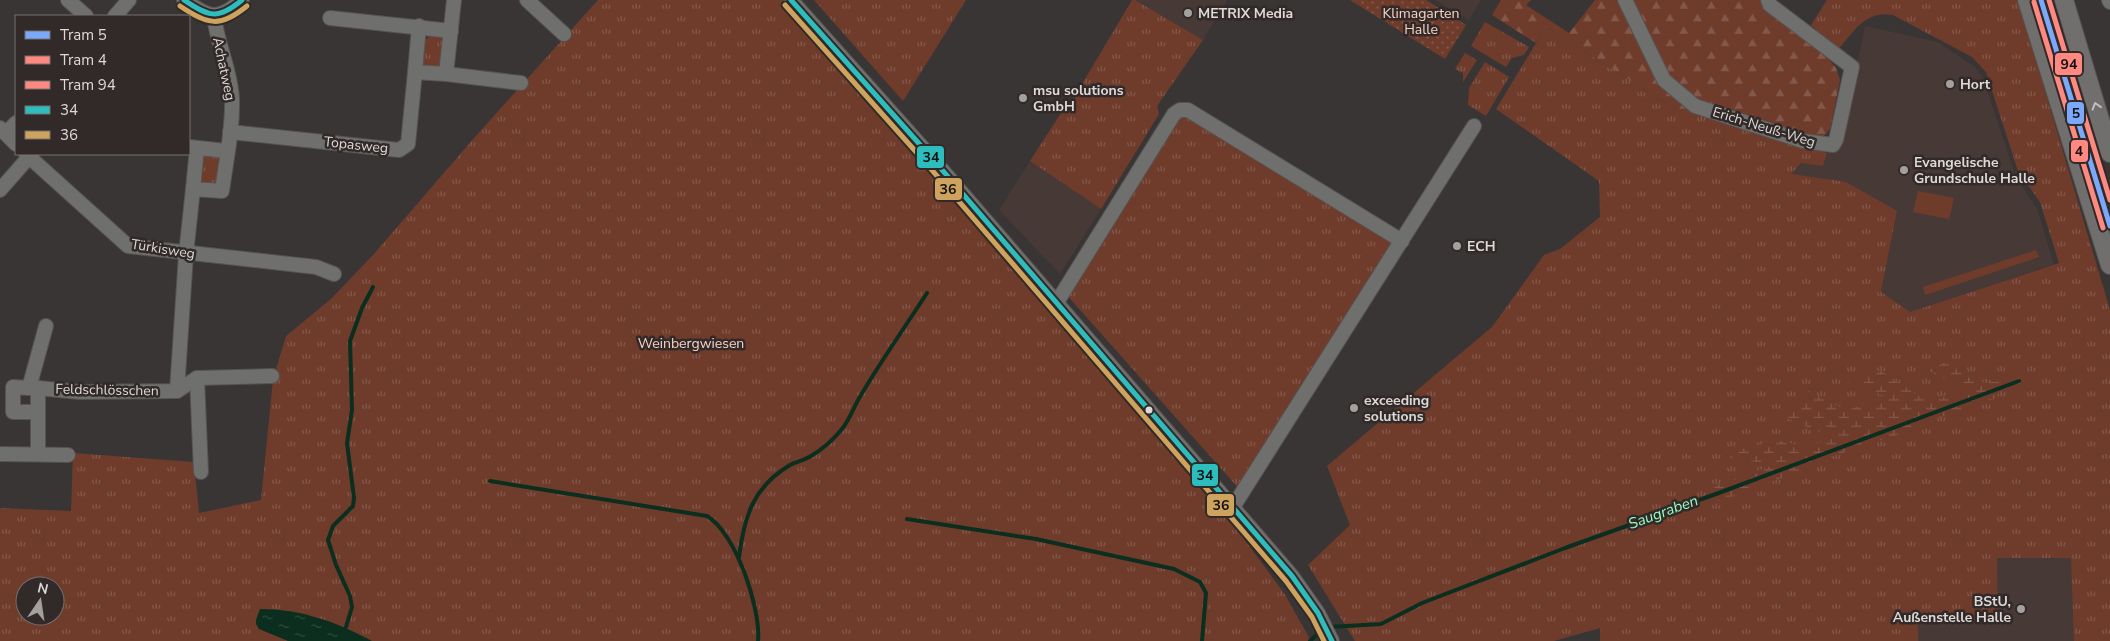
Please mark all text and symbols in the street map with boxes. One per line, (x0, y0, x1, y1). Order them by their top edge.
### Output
place label: METRIX Media (1198, 4, 1293, 23)
park label: Klimagarten Halle (1383, 4, 1459, 39)
marker: METRIX Media (1182, 7, 1194, 19)
legend (15, 15, 190, 155)
text: Tram 5 (60, 25, 107, 45)
street label: Achatweg (208, 36, 240, 102)
text: Tram 4 (60, 50, 107, 70)
line badge: 94 (2054, 52, 2083, 76)
text: 94 (2061, 55, 2078, 74)
text: Tram 94 (60, 75, 116, 95)
place label: Hort (1960, 75, 1991, 94)
marker: Hort (1944, 78, 1956, 90)
place label: msu solutions GmbH (1033, 81, 1124, 116)
marker: msu solutions GmbH (1017, 92, 1029, 104)
text: 34 (60, 100, 78, 120)
line badge: 5 (2066, 101, 2085, 125)
street label: Erich-Neuß-Weg (1710, 102, 1818, 152)
one-way arrow (2091, 102, 2101, 111)
text: 5 (2072, 104, 2080, 123)
text: 36 (60, 125, 78, 145)
street label: Topasweg (323, 132, 389, 158)
line badge: 4 (2070, 139, 2089, 163)
text: 4 (2075, 142, 2084, 161)
line badge: 34 (916, 145, 945, 169)
text: 34 (923, 148, 940, 167)
place label: Evangelische Grundschule Halle (1914, 153, 2035, 188)
marker: Evangelische Grundschule Halle (1898, 164, 1910, 176)
line badge: 36 (934, 177, 963, 201)
text: 36 (940, 180, 956, 199)
street label: Türkisweg (130, 235, 196, 263)
place label: ECH (1467, 237, 1496, 256)
marker: ECH (1451, 240, 1463, 252)
park label: Weinbergwiesen (638, 334, 744, 353)
street label: Feldschlösschen (55, 380, 159, 400)
place label: exceeding solutions (1364, 391, 1429, 426)
marker: exceeding solutions (1348, 402, 1360, 414)
unlabelled marker (1144, 405, 1154, 415)
line badge: 34 (1191, 463, 1219, 487)
text: 34 (1197, 466, 1214, 485)
water label: Saugraben (1625, 490, 1701, 534)
line badge: 36 (1206, 493, 1235, 517)
text: 36 (1213, 496, 1229, 515)
north arrow (15, 576, 65, 626)
text: N (36, 578, 50, 599)
place label: BStU, Außenstelle Halle (1893, 592, 2011, 627)
marker: BStU, Außenstelle Halle (2015, 603, 2027, 615)

